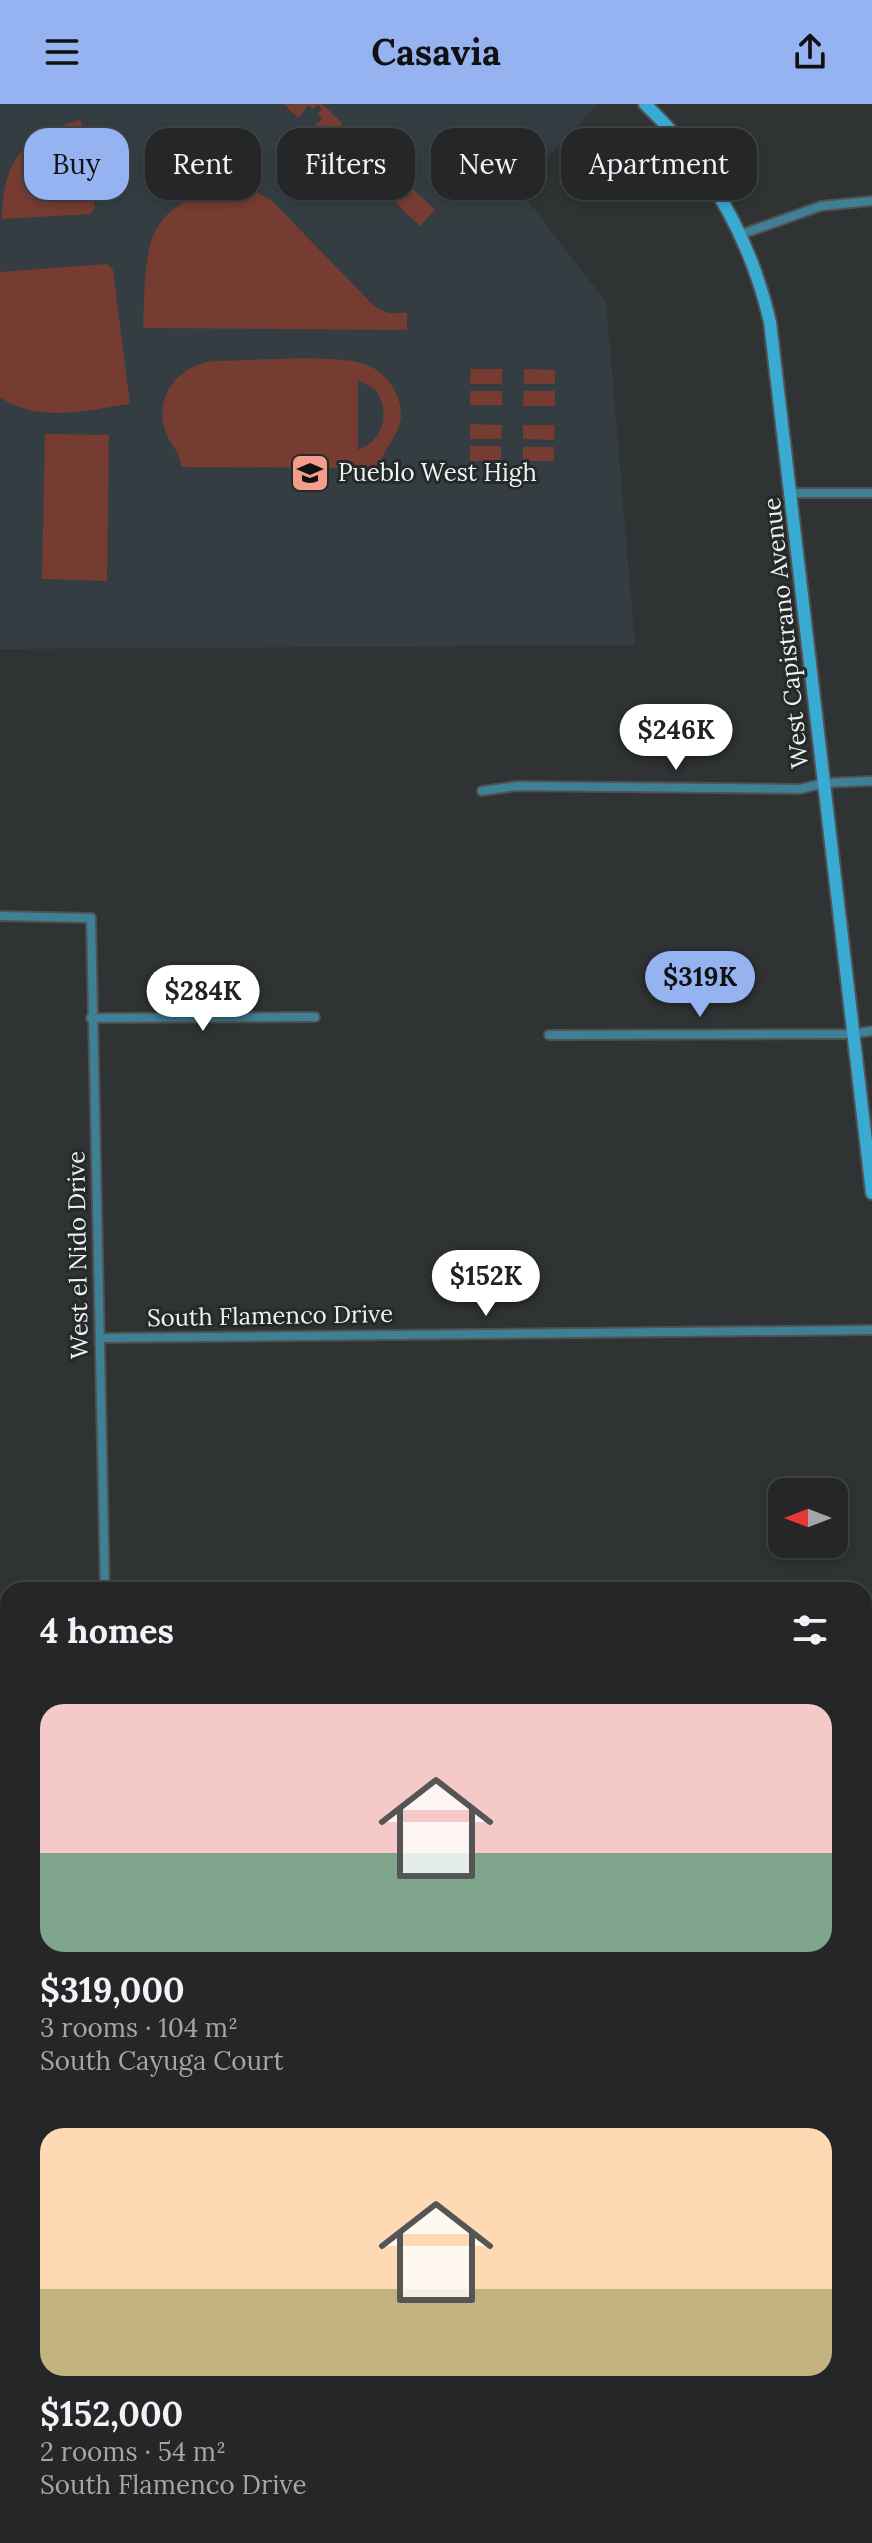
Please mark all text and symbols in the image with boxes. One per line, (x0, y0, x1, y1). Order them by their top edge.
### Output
text: Casavia (371, 29, 501, 75)
icon: menu (40, 30, 84, 74)
icon: share (788, 30, 832, 74)
chip: Buy (24, 128, 129, 200)
chip: Rent (145, 128, 261, 200)
chip: Filters (277, 128, 415, 200)
chip: New (431, 128, 545, 200)
chip: Apartment (561, 128, 757, 200)
school or university icon: Pueblo West High (289, 452, 331, 494)
place label: Pueblo West High (338, 457, 537, 488)
street label: West Capistrano Avenue (756, 496, 815, 770)
pin: $246K (620, 704, 732, 772)
text: $246K (638, 713, 714, 746)
pin: $319K (644, 951, 756, 1019)
text: $319K (663, 960, 737, 993)
pin: $284K (147, 965, 259, 1033)
text: $284K (165, 974, 241, 1007)
street label: West el Nido Drive (60, 1151, 95, 1359)
pin: $152K (430, 1250, 542, 1318)
text: $152K (450, 1259, 522, 1292)
street label: South Flamenco Drive (147, 1298, 393, 1333)
north arrow (768, 1478, 848, 1558)
map controls (768, 1478, 848, 1558)
icon: filters (788, 1608, 832, 1652)
text: 4 homes (40, 1609, 174, 1652)
icon: home (364, 1756, 508, 1900)
text: $319,000 (40, 1968, 185, 2011)
text: 3 rooms · 104 m² (40, 2011, 238, 2044)
text: South Cayuga Court (40, 2044, 284, 2077)
icon: home (364, 2180, 508, 2324)
text: $152,000 (40, 2392, 183, 2435)
text: 2 rooms · 54 m² (40, 2435, 226, 2468)
text: South Flamenco Drive (40, 2468, 307, 2501)

